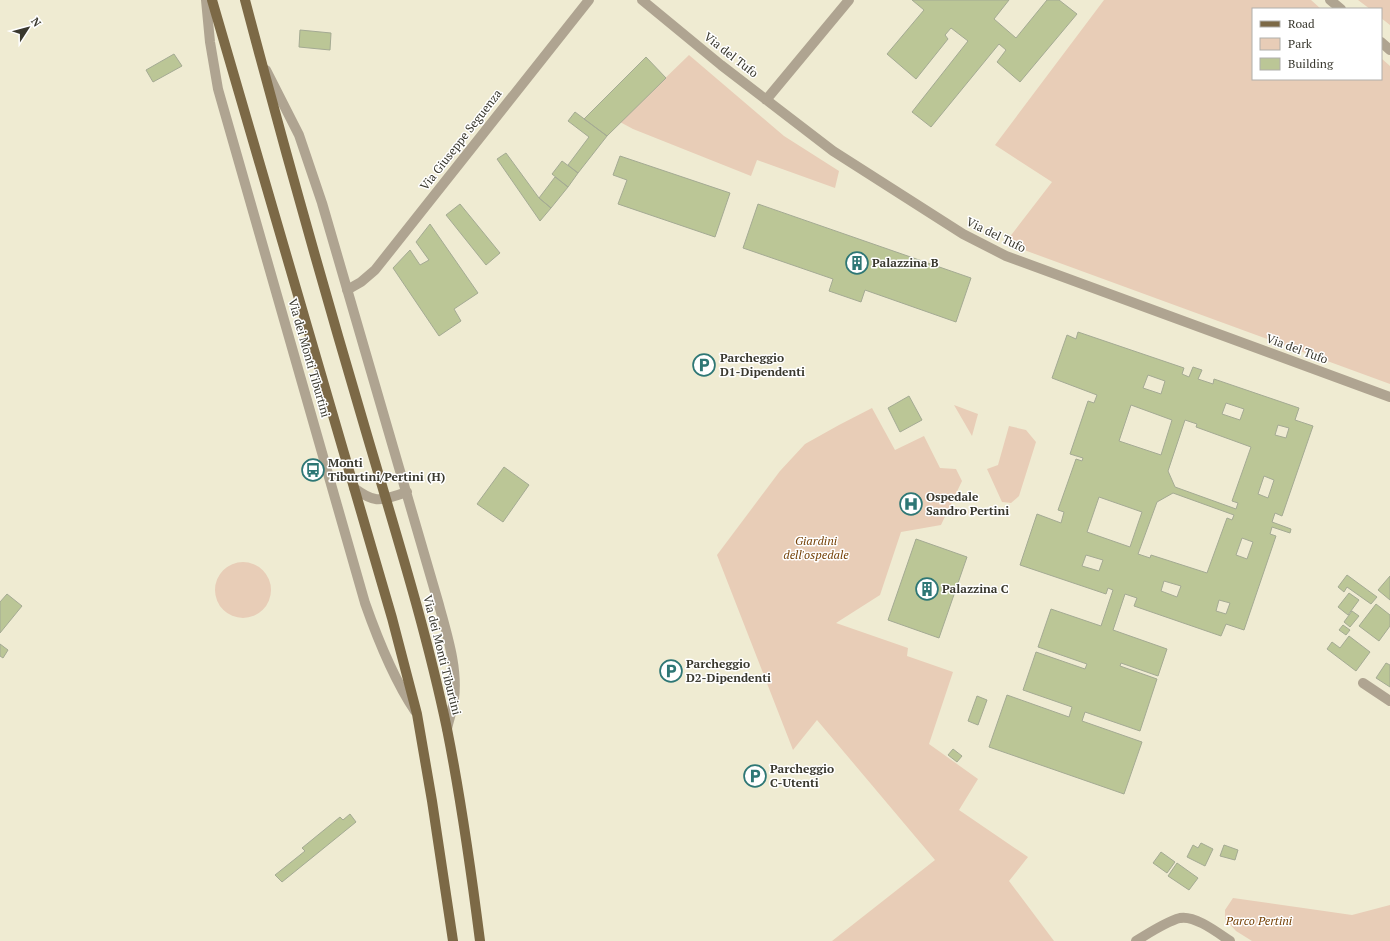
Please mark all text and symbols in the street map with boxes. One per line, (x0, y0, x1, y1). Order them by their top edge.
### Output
north arrow (8, 8, 48, 48)
legend (1252, 8, 1382, 80)
text: N (28, 15, 45, 30)
text: Road (1288, 16, 1315, 31)
street label: Via del Tufo (701, 29, 762, 81)
text: Park (1288, 36, 1313, 51)
text: Building (1288, 56, 1334, 71)
street label: Via Giuseppe Seguenza (417, 86, 505, 193)
street label: Via del Tufo (964, 214, 1029, 256)
building icon: Palazzina B (844, 250, 870, 276)
place label: Palazzina B (872, 255, 939, 270)
street label: Via dei Monti Tiburtini (285, 297, 334, 419)
street label: Via del Tufo (1264, 330, 1330, 367)
place label: Parcheggio D1-Dipendenti (720, 350, 805, 379)
parking icon: Parcheggio D1-Dipendenti (691, 352, 717, 378)
place label: Monti Tiburtini/Pertini (H) (328, 455, 445, 484)
bus stop icon: Monti Tiburtini/Pertini (H) (300, 457, 326, 483)
place label: Ospedale Sandro Pertini (926, 489, 1009, 518)
hospital icon: Ospedale Sandro Pertini (898, 491, 924, 517)
park label: Giardini dell'ospedale (783, 533, 849, 562)
building icon: Palazzina C (914, 576, 940, 602)
place label: Palazzina C (942, 581, 1009, 596)
street label: Via dei Monti Tiburtini (420, 593, 465, 717)
place label: Parcheggio D2-Dipendenti (686, 656, 771, 685)
parking icon: Parcheggio D2-Dipendenti (658, 658, 684, 684)
place label: Parcheggio C-Utenti (770, 761, 834, 790)
parking icon: Parcheggio C-Utenti (742, 763, 768, 789)
park label: Parco Pertini (1225, 913, 1293, 928)

